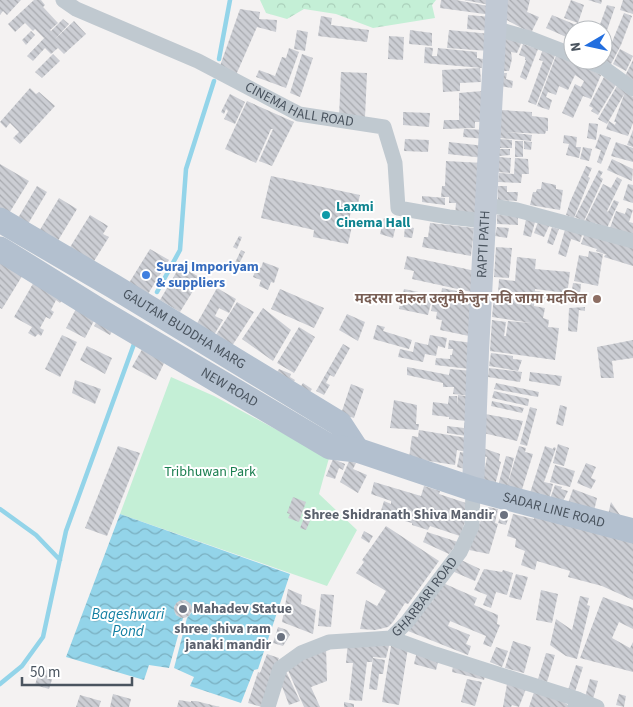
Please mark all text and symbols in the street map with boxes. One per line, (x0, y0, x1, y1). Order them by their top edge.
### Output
north arrow (563, 20, 613, 70)
text: N (566, 41, 587, 53)
street label: CINEMA HALL ROAD (241, 77, 355, 132)
place label: Laxmi Cinema Hall (336, 197, 410, 233)
marker: Laxmi Cinema Hall (320, 209, 332, 221)
street label: RAPTI PATH (472, 210, 496, 279)
place label: Suraj Imporiyam & suppliers (156, 257, 259, 293)
marker: Suraj Imporiyam & suppliers (140, 269, 152, 281)
street label: GAUTAM BUDDHA MARG (119, 284, 250, 374)
place label: मदरसा दारुल उलुमफैजुन नवि जामा मदजित (355, 289, 587, 309)
marker: मदरसा दारुल उलुमफैजुन नवि जामा मदजित (591, 293, 603, 305)
street label: NEW ROAD (197, 363, 262, 412)
park label: Tribhuwan Park (164, 462, 256, 482)
street label: SADAR LINE ROAD (500, 487, 607, 533)
place label: Shree Shidranath Shiva Mandir (304, 505, 494, 525)
marker: Shree Shidranath Shiva Mandir (498, 509, 510, 521)
street label: GHARBARI ROAD (387, 553, 463, 642)
place label: Mahadev Statue (193, 599, 292, 619)
marker: Mahadev Statue (177, 603, 189, 615)
water label: Bageshwari Pond (92, 604, 165, 642)
place label: shree shiva ram janaki mandir (174, 619, 271, 655)
marker: shree shiva ram janaki mandir (275, 631, 287, 643)
scale bar (22, 654, 132, 686)
text: 50 m (30, 662, 60, 683)

